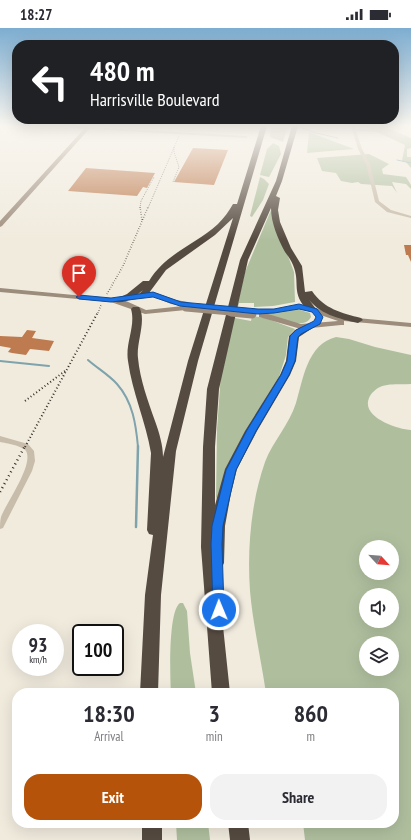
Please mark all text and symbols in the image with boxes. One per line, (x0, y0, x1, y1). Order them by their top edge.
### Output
text: 18:27 (20, 5, 52, 24)
text: 480 m (90, 52, 154, 89)
icon: left (24, 56, 76, 108)
text: Harrisville Boulevard (90, 88, 220, 111)
pin (62, 256, 96, 297)
icon: arrive (68, 262, 90, 284)
north arrow (359, 540, 399, 580)
map controls (359, 540, 399, 676)
button: sound (359, 588, 399, 628)
position arrow (198, 589, 240, 631)
speed limit sign: 100 (72, 624, 124, 676)
text: 93 (28, 632, 48, 658)
button: layers (359, 636, 399, 676)
text: km/h (29, 653, 47, 666)
text: 18:30 (83, 698, 135, 729)
text: 3 (208, 698, 220, 729)
text: 860 (294, 698, 328, 729)
text: Arrival (94, 728, 124, 745)
text: min (206, 728, 223, 745)
text: m (307, 728, 315, 745)
button: Exit (24, 774, 202, 820)
button: Share (210, 774, 387, 820)

